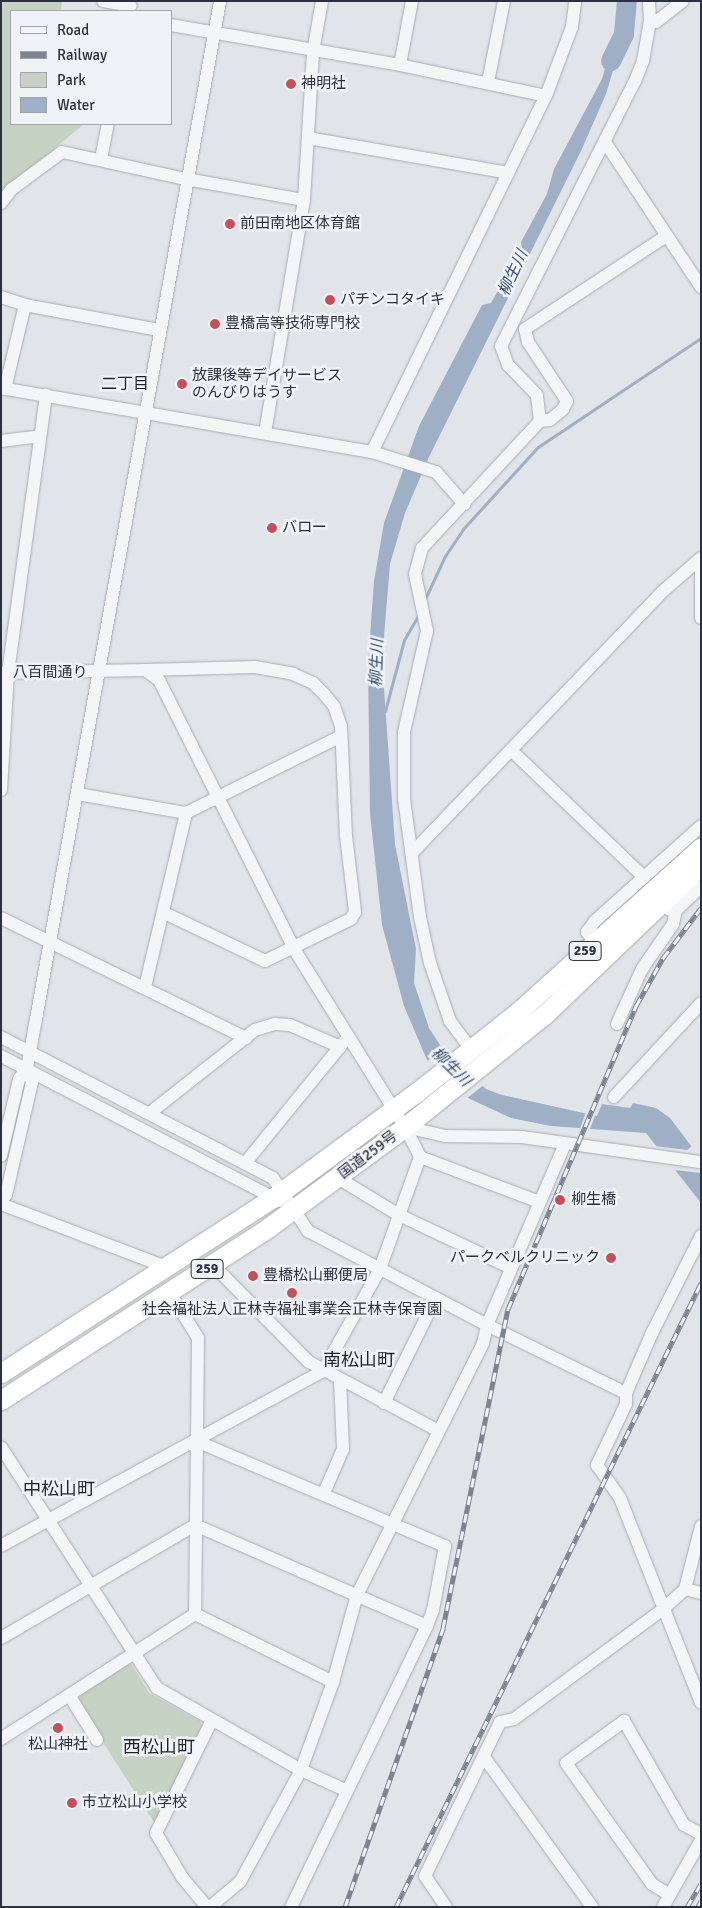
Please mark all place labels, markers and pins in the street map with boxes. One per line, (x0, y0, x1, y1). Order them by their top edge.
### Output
place label: 神明社 (301, 75, 346, 93)
marker: 神明社 (285, 78, 297, 90)
place label: 前田南地区体育館 (240, 215, 360, 233)
marker: 前田南地区体育館 (224, 218, 236, 230)
place label: パチンコタイキ (340, 291, 445, 309)
marker: パチンコタイキ (324, 294, 336, 306)
place label: 豊橋高等技術専門校 (225, 315, 360, 333)
marker: 豊橋高等技術専門校 (209, 318, 221, 330)
place label: 放課後等デイサービス のんびりはうす (192, 366, 342, 401)
marker: 放課後等デイサービス のんびりはうす (176, 378, 188, 390)
place label: バロー (282, 519, 327, 537)
marker: バロー (266, 522, 278, 534)
place label: 柳生橋 (571, 1191, 616, 1209)
marker: 柳生橋 (553, 1193, 567, 1207)
place label: パークベルクリニック (450, 1249, 600, 1267)
marker: パークベルクリニック (604, 1251, 618, 1265)
place label: 豊橋松山郵便局 (263, 1267, 368, 1285)
marker: 豊橋松山郵便局 (247, 1270, 259, 1282)
marker: 社会福祉法人正林寺福祉事業会正林寺保育園 (286, 1287, 298, 1299)
place label: 社会福祉法人正林寺福祉事業会正林寺保育園 (142, 1301, 442, 1319)
marker: 松山神社 (52, 1722, 64, 1734)
place label: 松山神社 (28, 1736, 88, 1754)
place label: 市立松山小学校 (82, 1794, 187, 1812)
marker: 市立松山小学校 (66, 1797, 78, 1809)

